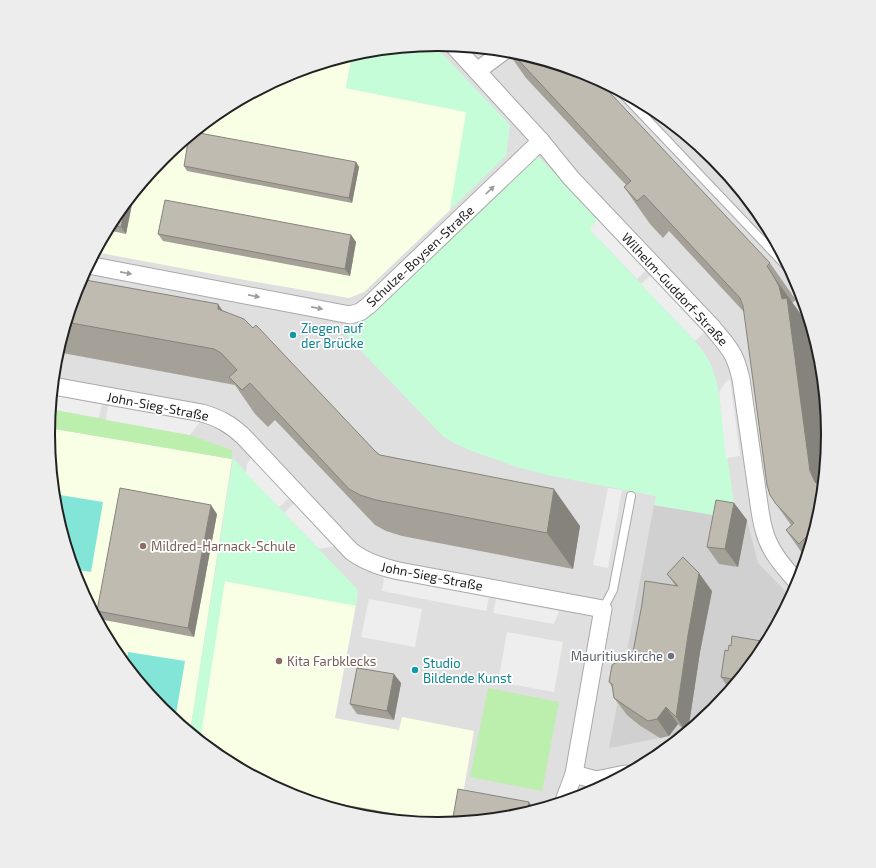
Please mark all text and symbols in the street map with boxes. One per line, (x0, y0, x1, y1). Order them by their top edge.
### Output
one-way arrow (485, 185, 495, 195)
street label: Schulze-Boysen-Straße (363, 202, 477, 310)
street label: Wilhelm-Guddorf-Straße (618, 229, 732, 349)
one-way arrow (120, 270, 133, 276)
one-way arrow (248, 294, 260, 300)
one-way arrow (311, 306, 323, 312)
place label: Ziegen auf der Brücke (301, 320, 364, 351)
marker: Ziegen auf der Brücke (288, 330, 298, 340)
street label: John-Sieg-Straße (106, 388, 210, 424)
place label: Mildred-Harnack-Schule (151, 538, 296, 554)
marker: Mildred-Harnack-Schule (138, 541, 148, 551)
street label: John-Sieg-Straße (380, 558, 484, 594)
place label: Mauritiuskirche (571, 648, 663, 664)
marker: Mauritiuskirche (666, 651, 676, 661)
place label: Kita Farbklecks (287, 653, 376, 669)
place label: Studio Bildende Kunst (423, 655, 512, 686)
marker: Kita Farbklecks (274, 656, 284, 666)
marker: Studio Bildende Kunst (410, 665, 420, 675)

